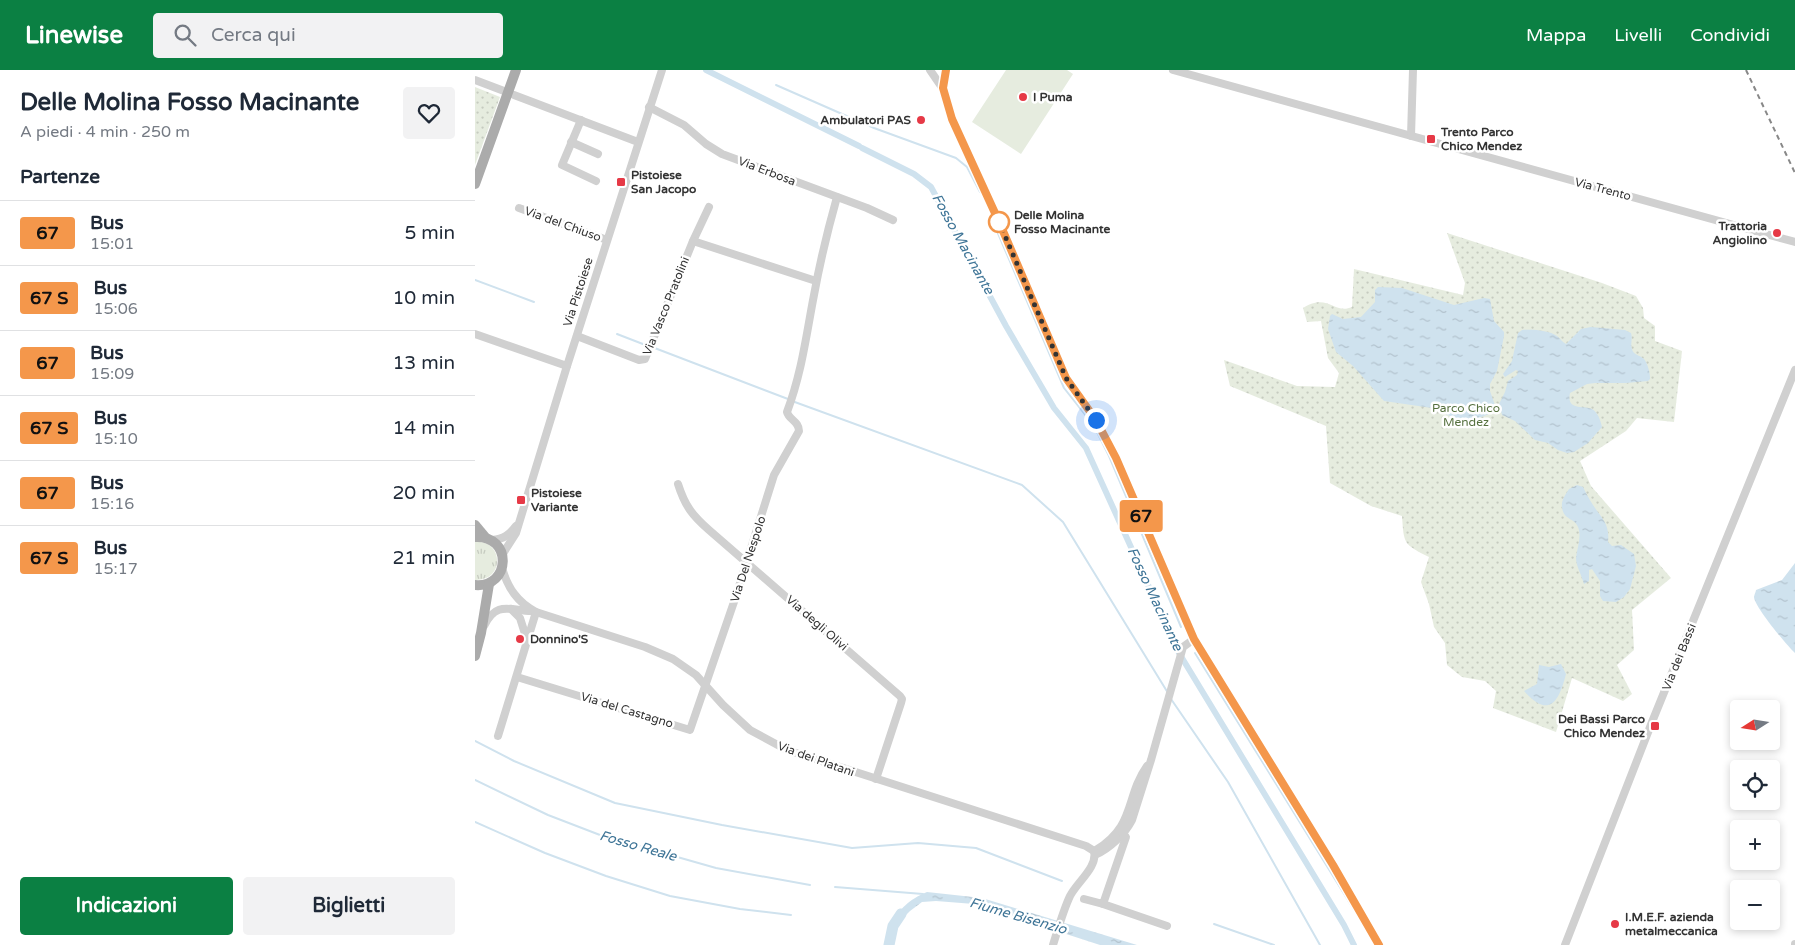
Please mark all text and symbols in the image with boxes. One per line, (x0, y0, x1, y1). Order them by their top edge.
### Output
search box (153, 13, 503, 58)
text: Linewise (25, 21, 123, 50)
icon: search (171, 21, 199, 49)
text: Cerca qui (211, 24, 296, 46)
text: Mappa (1526, 24, 1586, 46)
text: Livelli (1614, 24, 1662, 46)
text: Condividi (1690, 24, 1770, 46)
button: heart (403, 87, 455, 139)
text: Delle Molina Fosso Macinante (20, 88, 359, 117)
place label: I Puma (1033, 90, 1073, 104)
marker: I Puma (1017, 91, 1029, 103)
place label: Ambulatori PAS (820, 113, 912, 127)
marker: Ambulatori PAS (915, 114, 927, 126)
text: A piedi · 4 min · 250 m (20, 122, 190, 142)
place label: Trento Parco Chico Mendez (1440, 125, 1522, 153)
marker: Trento Parco Chico Mendez (1425, 133, 1437, 145)
street label: Via Erbosa (736, 154, 798, 188)
text: Partenze (20, 166, 100, 188)
place label: Pistoiese San Jacopo (631, 168, 696, 197)
street label: Via Trento (1573, 175, 1633, 203)
marker: Pistoiese San Jacopo (615, 176, 627, 188)
water label: Fosso Macinante (928, 191, 998, 298)
street label: Via del Chiuso (523, 204, 603, 244)
place label: Delle Molina Fosso Macinante (1014, 208, 1110, 236)
marker: Delle Molina Fosso Macinante (988, 211, 1010, 233)
text: Bus (90, 212, 124, 234)
place label: Trattoria Angiolino (1712, 219, 1767, 248)
text: 67 (36, 222, 59, 244)
text: 5 min (404, 222, 455, 244)
marker: Trattoria Angiolino (1771, 227, 1783, 239)
text: 15:01 (90, 234, 134, 254)
street label: Via Pistoiese (560, 255, 596, 328)
street label: Via Vasco Pratolini (640, 255, 692, 357)
text: Bus (93, 277, 127, 299)
text: 67 S (30, 287, 68, 309)
text: 10 min (392, 287, 455, 309)
text: 15:06 (93, 299, 138, 319)
text: Bus (90, 342, 124, 364)
text: 67 (36, 352, 59, 374)
text: 13 min (392, 352, 455, 374)
text: 15:09 (90, 364, 134, 384)
park label: Parco Chico Mendez (1432, 401, 1500, 429)
text: Bus (93, 407, 127, 429)
your location (1084, 408, 1109, 433)
text: 67 S (30, 417, 68, 439)
text: 14 min (392, 417, 455, 439)
text: 15:10 (93, 429, 138, 449)
text: Bus (90, 472, 124, 494)
text: 67 (36, 482, 59, 504)
text: 20 min (392, 482, 455, 504)
place label: Pistoiese Variante (531, 486, 582, 514)
text: 15:16 (90, 494, 134, 514)
marker: Pistoiese Variante (515, 494, 527, 506)
line badge: 67 (1119, 500, 1163, 532)
text: 67 (1130, 505, 1152, 527)
street label: Via Del Nespolo (727, 514, 769, 604)
text: Bus (93, 537, 127, 559)
water label: Fosso Macinante (1124, 545, 1187, 654)
text: 67 S (30, 547, 68, 569)
text: 21 min (392, 547, 455, 569)
text: 15:17 (93, 559, 138, 579)
street label: Via degli Olivi (783, 592, 851, 654)
street label: Via dei Bassi (1659, 621, 1699, 693)
place label: Donnino'S (530, 632, 589, 646)
marker: Donnino'S (514, 633, 526, 645)
street label: Via del Castagno (579, 689, 675, 731)
north arrow (1730, 700, 1780, 750)
map controls (1730, 700, 1780, 930)
place label: Dei Bassi Parco Chico Mendez (1558, 712, 1645, 740)
marker: Dei Bassi Parco Chico Mendez (1649, 720, 1661, 732)
street label: Via dei Platani (776, 739, 856, 779)
button: locate (1730, 760, 1780, 810)
button: + (1730, 820, 1780, 870)
water label: Fosso Reale (598, 827, 679, 865)
button: Indicazioni (20, 877, 233, 935)
button: Biglietti (243, 877, 455, 935)
button: − (1730, 880, 1780, 930)
water label: Fiume Bisenzio (968, 894, 1070, 938)
place label: I.M.E.F. azienda metalmeccanica (1625, 910, 1718, 938)
marker: I.M.E.F. azienda metalmeccanica (1609, 918, 1621, 930)

